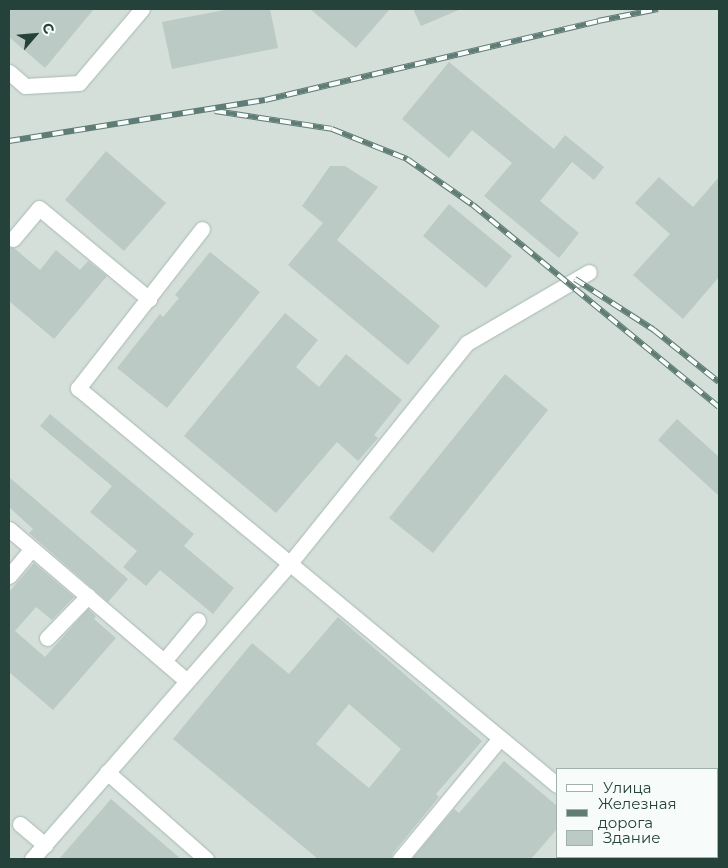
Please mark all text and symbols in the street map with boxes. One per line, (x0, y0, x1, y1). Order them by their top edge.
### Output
north arrow (10, 10, 60, 60)
text: С (38, 20, 59, 37)
legend (556, 768, 718, 858)
text: Улица (603, 778, 651, 797)
text: Железная дорога (598, 794, 677, 832)
text: Здание (603, 828, 661, 847)

